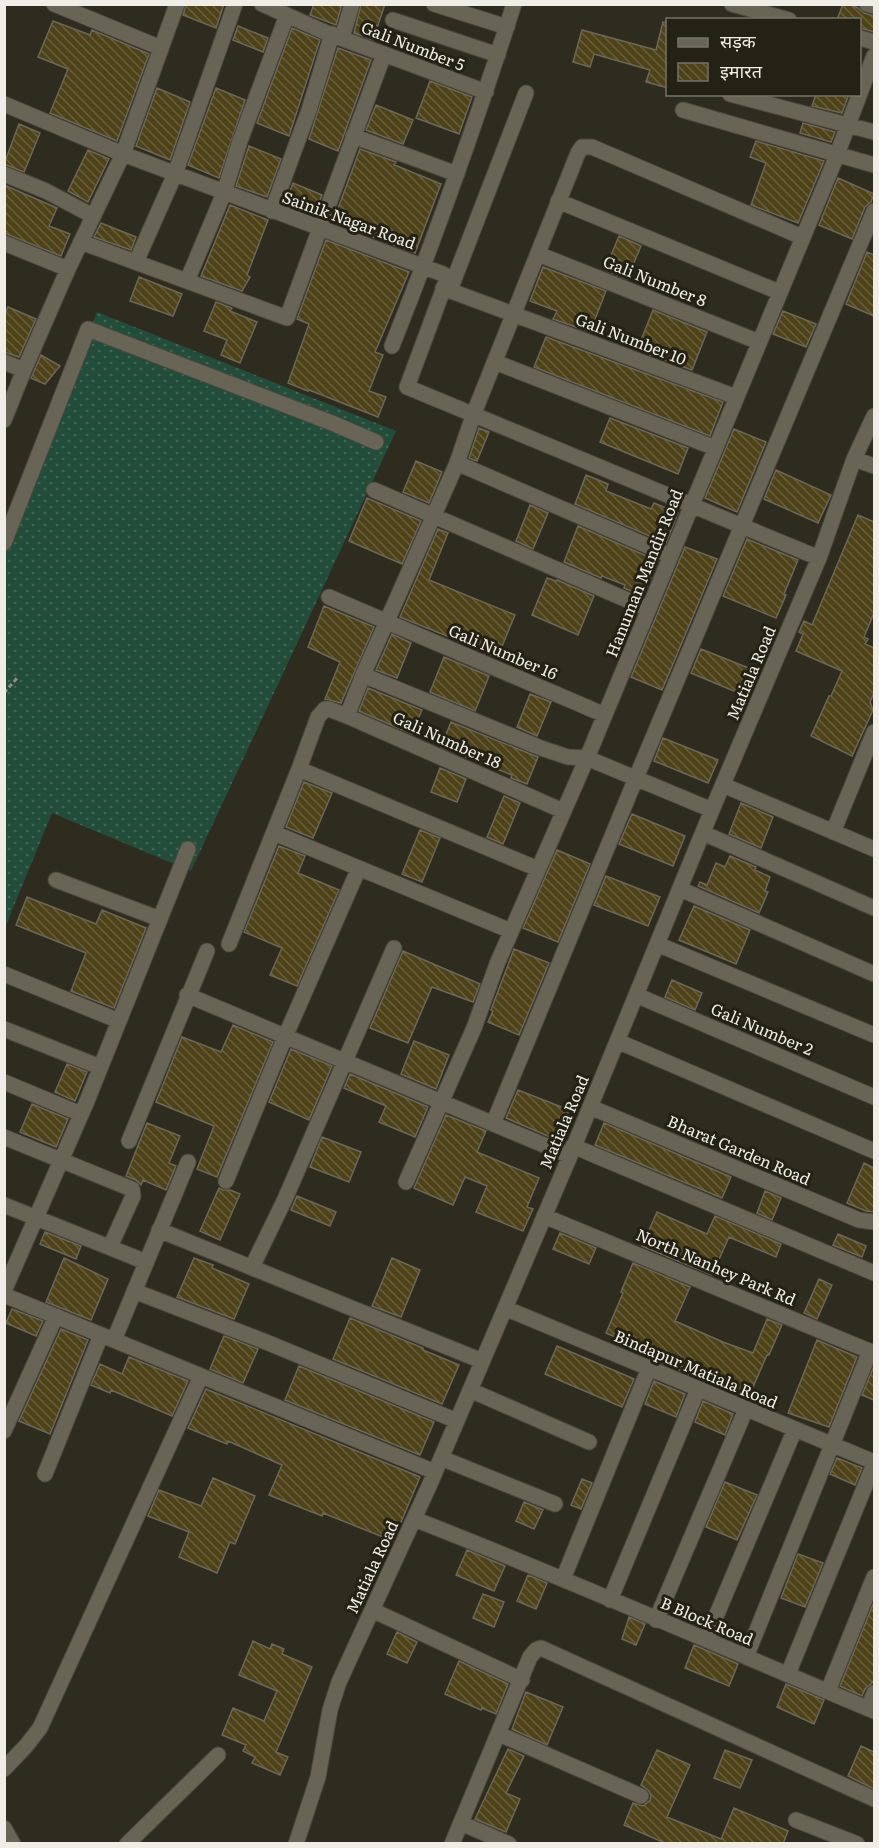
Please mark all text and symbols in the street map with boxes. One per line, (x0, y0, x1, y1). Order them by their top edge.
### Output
street label: Gali Number 5 (358, 14, 469, 76)
legend (666, 18, 861, 96)
text: सड़क (720, 27, 757, 54)
text: इमारत (720, 57, 763, 84)
street label: Sainik Nagar Road (279, 184, 420, 254)
street label: Gali Number 8 (600, 248, 711, 312)
street label: Gali Number 10 (573, 306, 690, 370)
street label: Hanuman Mandir Road (598, 485, 688, 660)
street label: Gali Number 16 (445, 617, 562, 685)
street label: Matiala Road (719, 622, 781, 723)
street label: Gali Number 18 (389, 704, 506, 774)
street label: Gali Number 2 (707, 996, 817, 1060)
street label: Matiala Road (532, 1071, 594, 1172)
street label: Bharat Garden Road (664, 1108, 815, 1190)
street label: North Nanhey Park Rd (633, 1222, 800, 1311)
street label: Bindapur Matiala Road (611, 1323, 782, 1414)
street label: Matiala Road (339, 1516, 403, 1617)
street label: B Block Road (657, 1590, 758, 1650)

